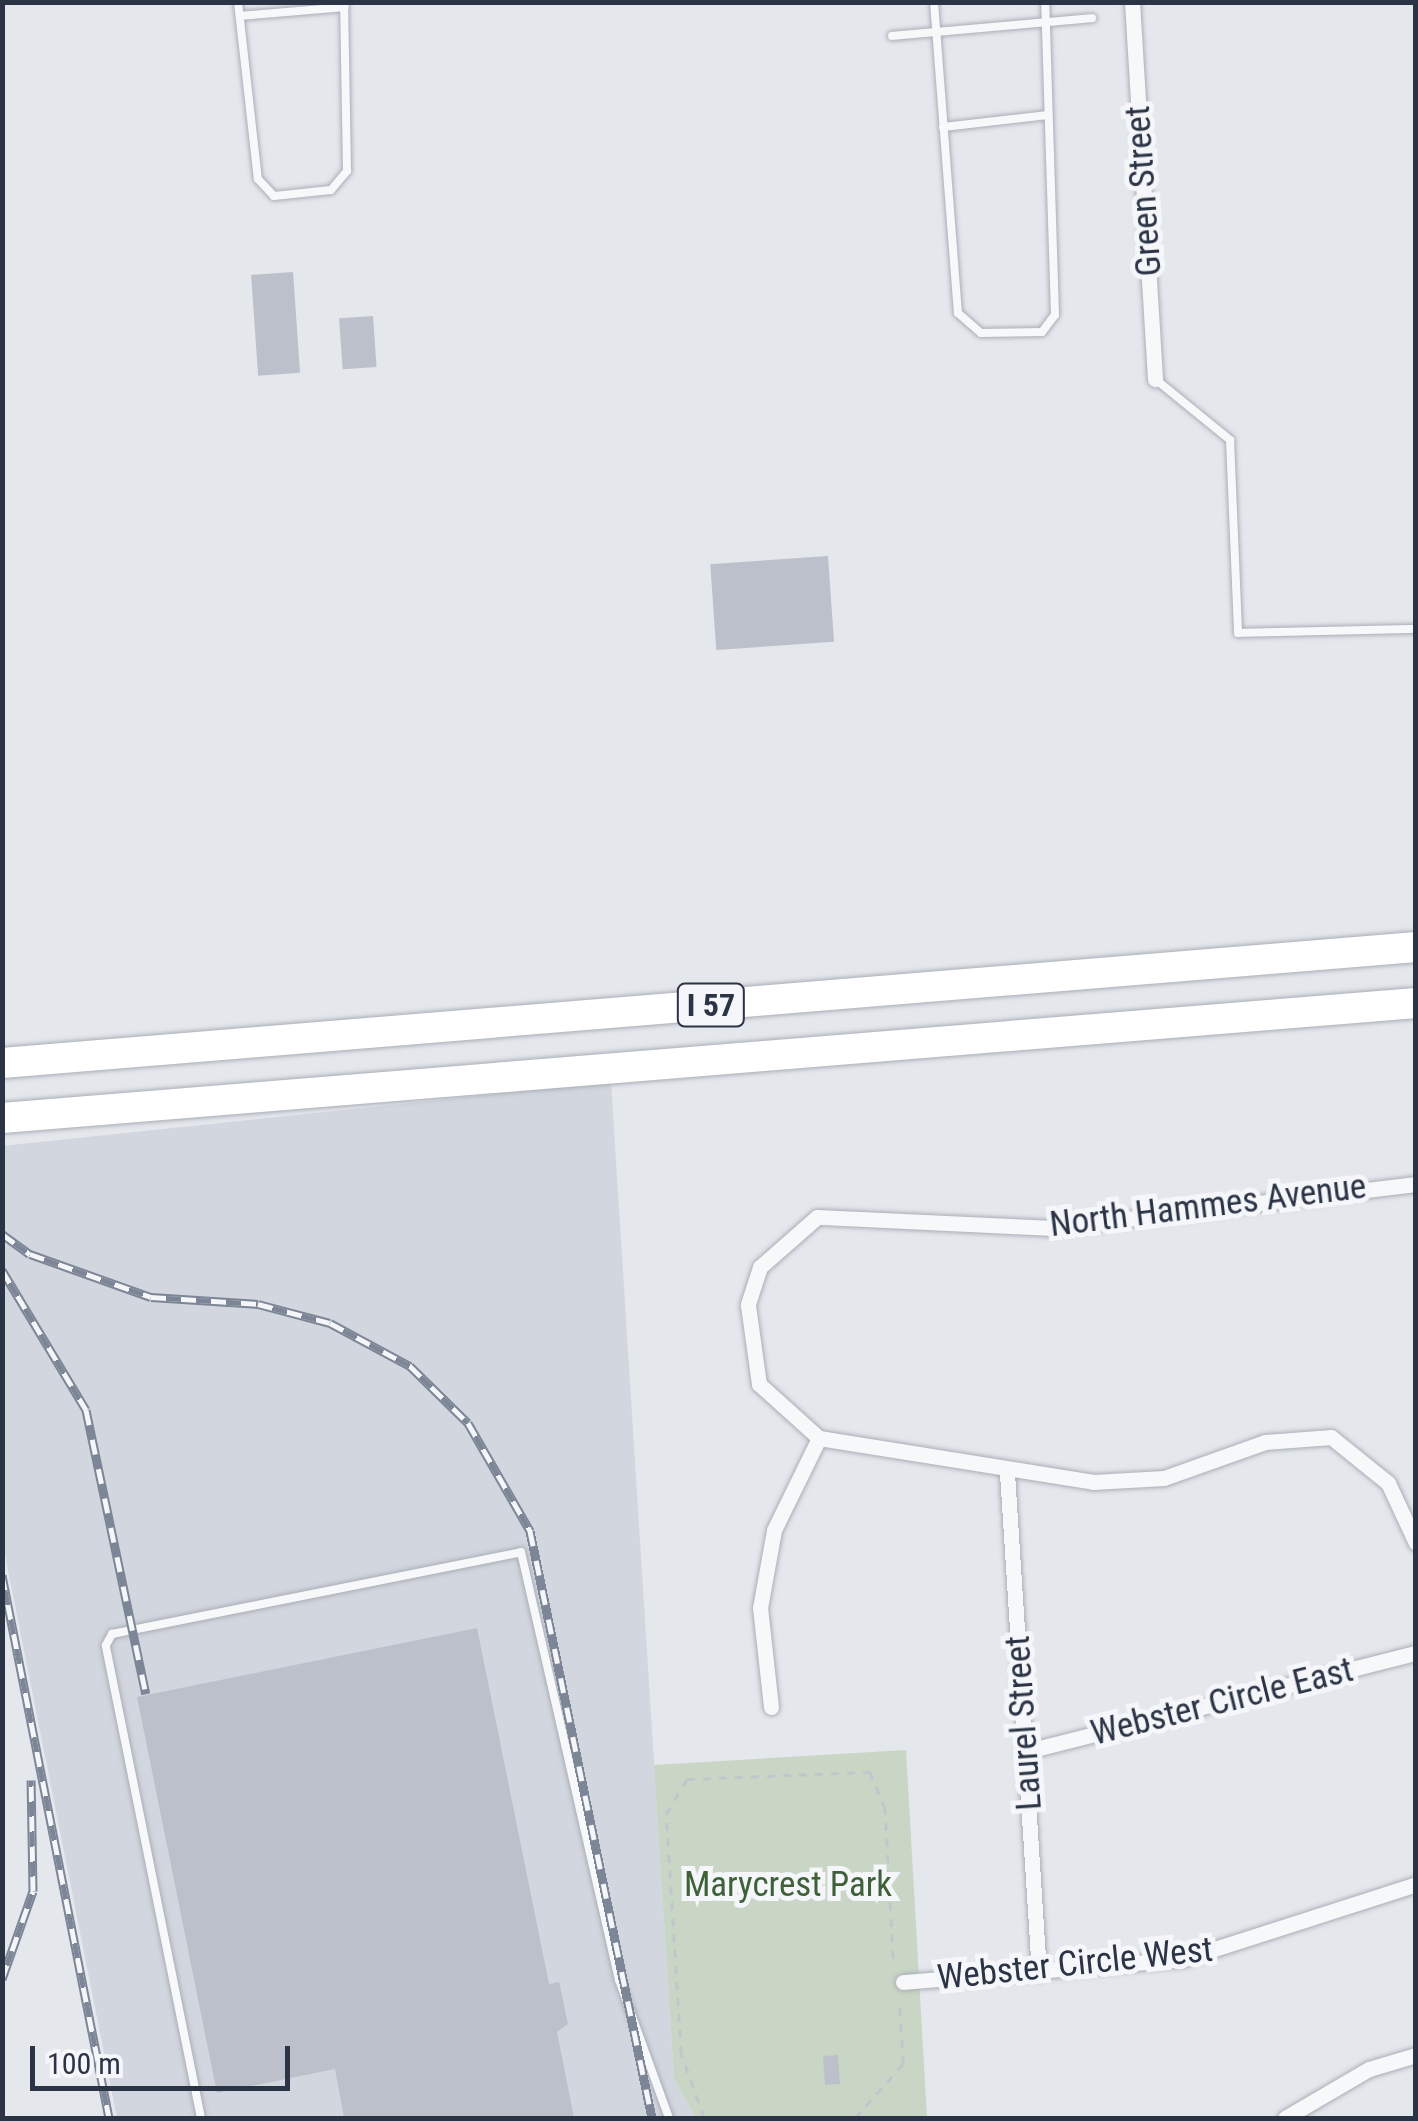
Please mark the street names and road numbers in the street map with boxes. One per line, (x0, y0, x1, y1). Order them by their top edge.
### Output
street label: Green Street (1117, 104, 1171, 278)
road number: I 57 (676, 978, 746, 1032)
street label: North Hammes Avenue (1047, 1166, 1369, 1246)
street label: Laurel Street (997, 1634, 1051, 1812)
street label: Webster Circle East (1087, 1649, 1357, 1755)
street label: Webster Circle West (935, 1929, 1215, 1999)

